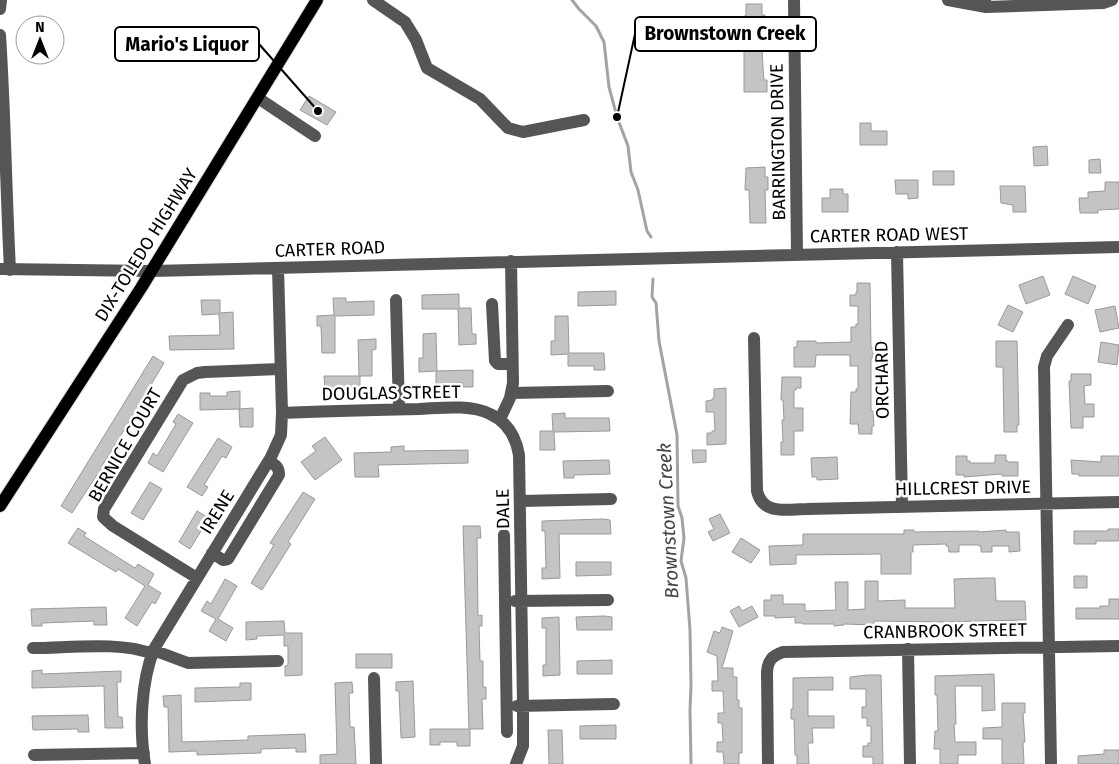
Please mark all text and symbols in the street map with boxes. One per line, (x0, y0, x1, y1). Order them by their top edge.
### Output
north arrow (15, 15, 65, 65)
callout: Brownstown Creek (635, 17, 816, 51)
text: N (35, 19, 45, 36)
text: Brownstown Creek (644, 22, 806, 45)
callout: Mario's Liquor (115, 27, 259, 61)
text: Mario's Liquor (125, 33, 249, 56)
street label: BARRINGTON DRIVE (766, 63, 790, 221)
street label: DIX-TOLEDO HIGHWAY (90, 164, 202, 326)
street label: CARTER ROAD WEST (810, 223, 969, 247)
street label: CARTER ROAD (274, 236, 386, 262)
street label: ORCHARD (870, 341, 894, 419)
street label: DOUGLAS STREET (321, 381, 462, 405)
street label: BERNICE COURT (84, 384, 167, 506)
water label: Brownstown Creek (652, 442, 684, 600)
street label: HILLCREST DRIVE (895, 476, 1031, 500)
street label: IRENE (195, 486, 239, 538)
street label: DALE (492, 489, 514, 529)
street label: CRANBROOK STREET (863, 619, 1028, 643)

